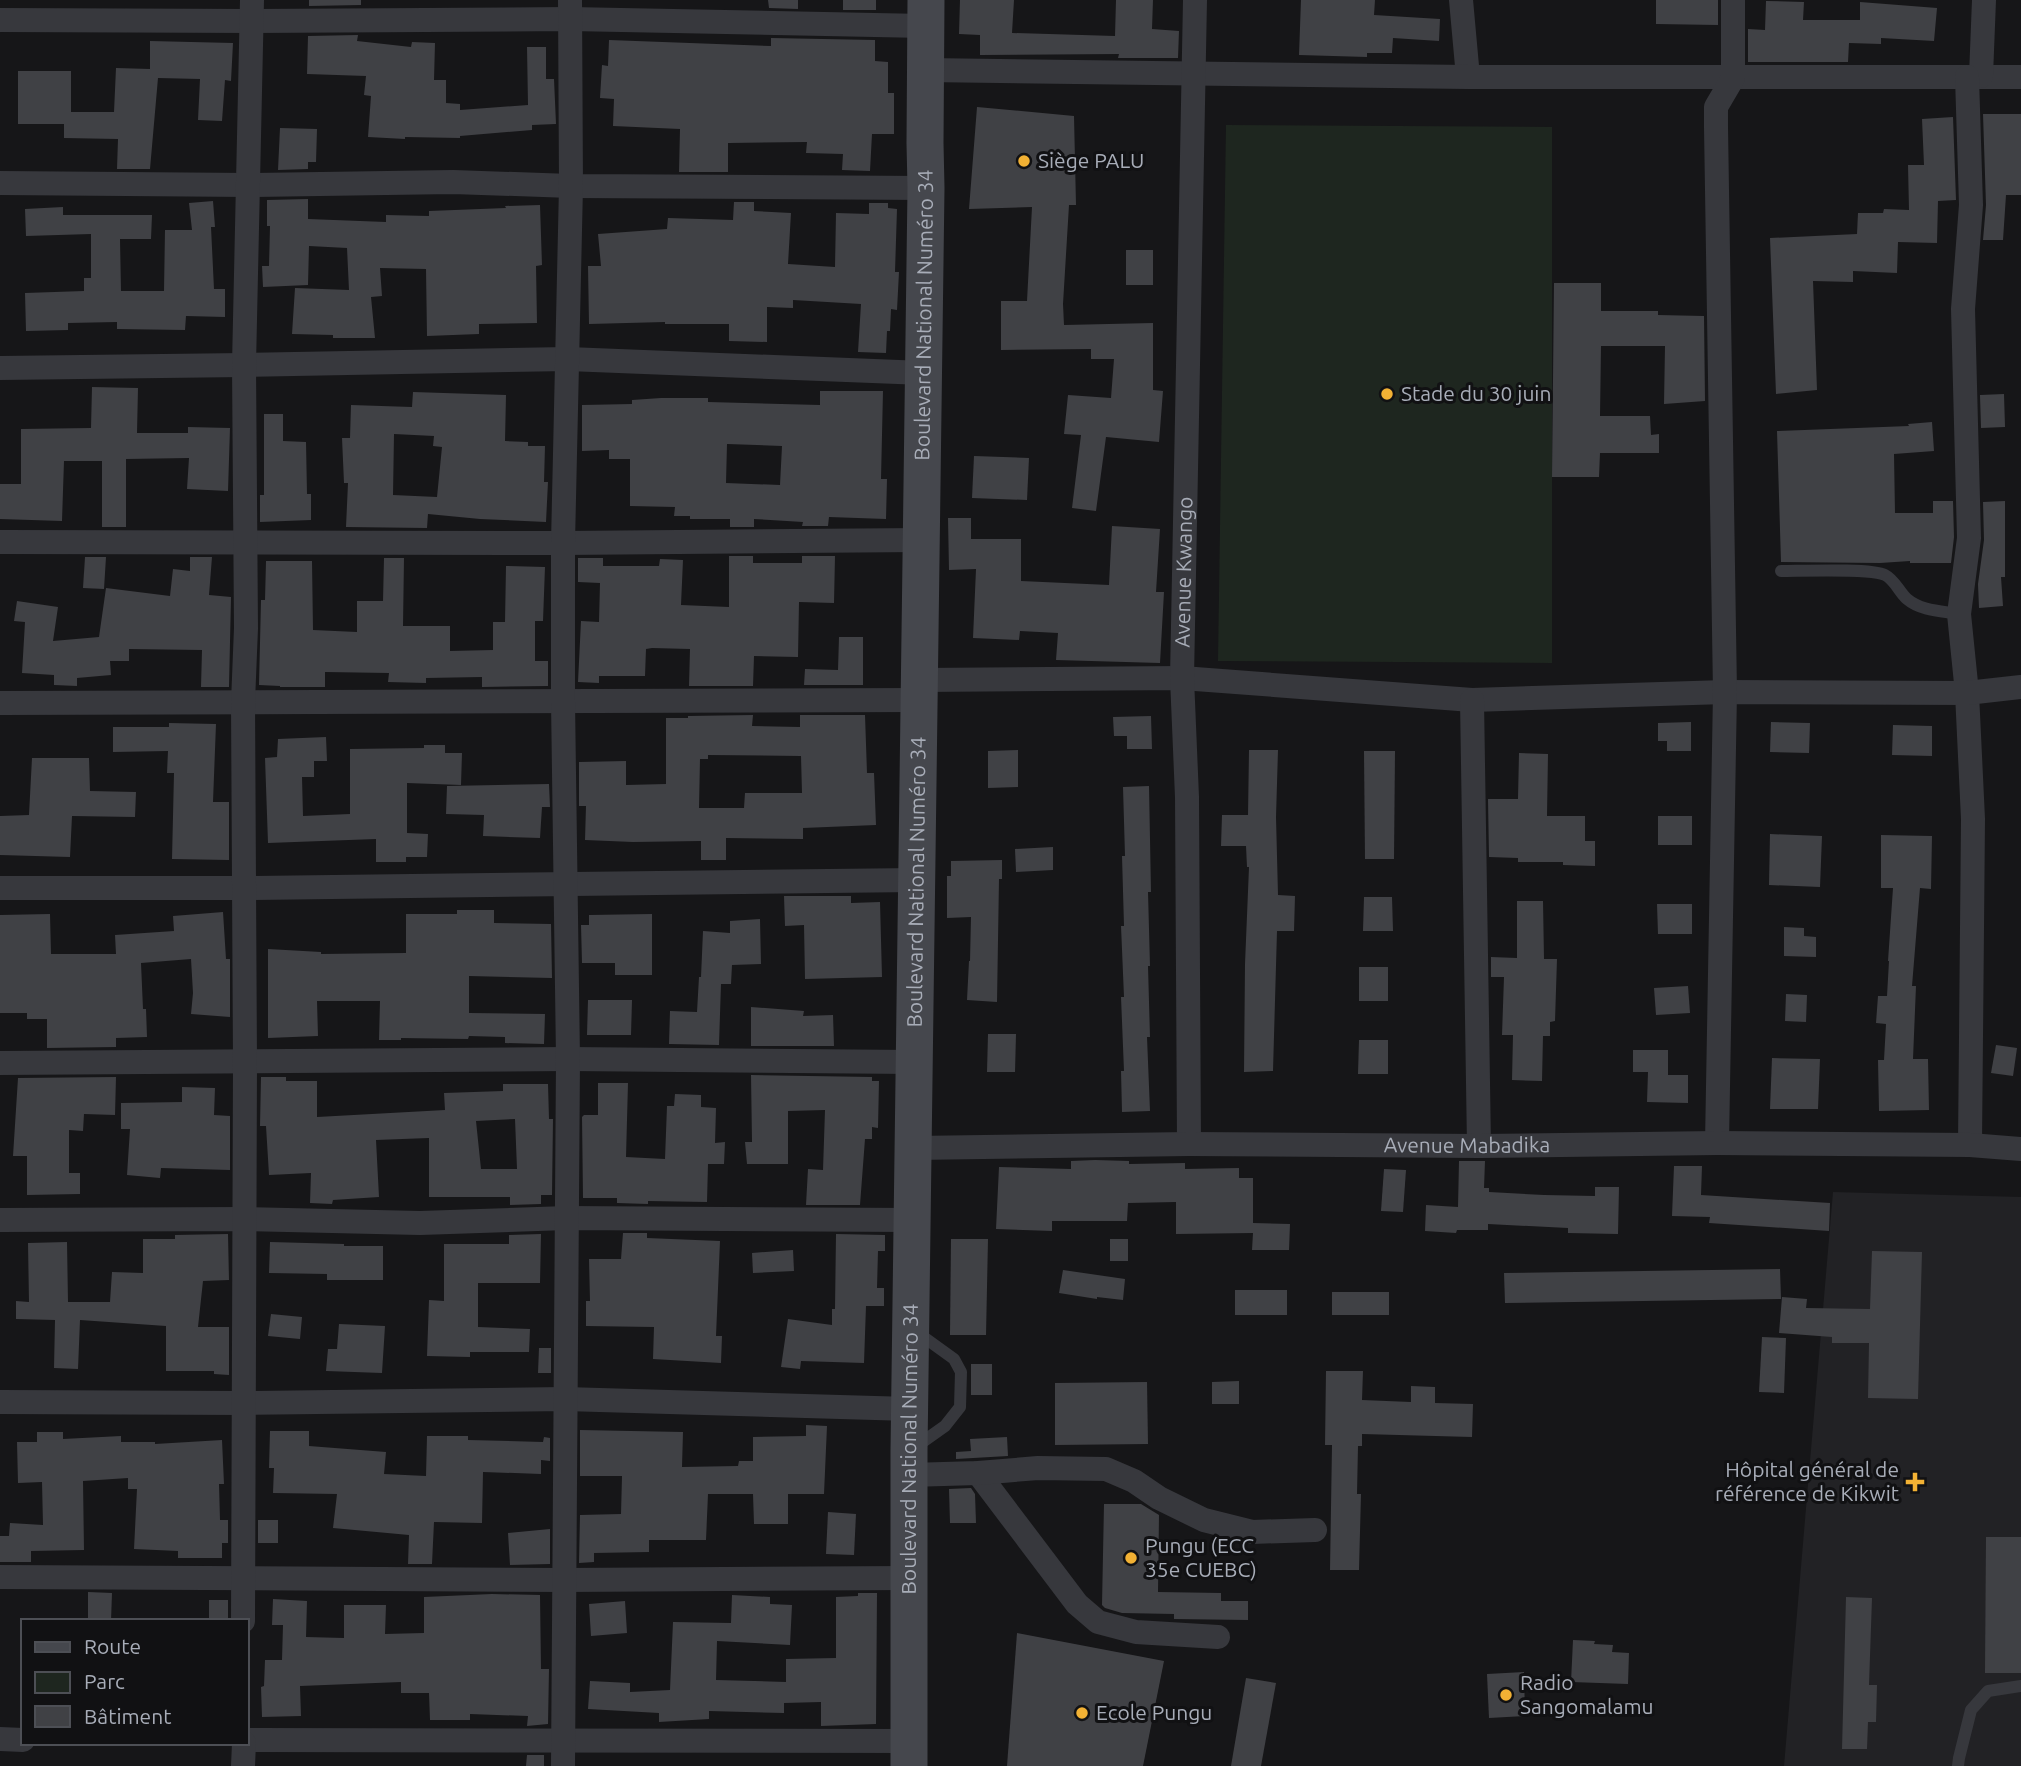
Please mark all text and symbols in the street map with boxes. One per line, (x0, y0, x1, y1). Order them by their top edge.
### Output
place label: Siège PALU (1038, 148, 1144, 172)
marker: Siège PALU (1016, 153, 1032, 169)
street label: Boulevard National Numéro 34 (909, 169, 937, 461)
place label: Stade du 30 juin (1401, 381, 1551, 405)
marker: Stade du 30 juin (1379, 386, 1395, 402)
street label: Avenue Kwango (1170, 496, 1196, 648)
street label: Boulevard National Numéro 34 (902, 736, 930, 1028)
street label: Avenue Mabadika (1384, 1132, 1550, 1157)
street label: Boulevard National Numéro 34 (896, 1303, 922, 1594)
place label: Hôpital général de référence de Kikwit (1715, 1457, 1899, 1505)
marker: Hôpital général de référence de Kikwit (1905, 1472, 1925, 1492)
place label: Pungu (ECC 35e CUEBC) (1145, 1533, 1257, 1581)
marker: Pungu (ECC 35e CUEBC) (1123, 1550, 1139, 1566)
legend (21, 1619, 248, 1745)
text: Route (84, 1634, 141, 1658)
text: Parc (84, 1669, 125, 1693)
place label: Radio Sangomalamu (1520, 1670, 1654, 1718)
marker: Radio Sangomalamu (1498, 1687, 1514, 1703)
place label: Ecole Pungu (1096, 1700, 1212, 1724)
text: Bâtiment (84, 1704, 171, 1728)
marker: Ecole Pungu (1074, 1705, 1090, 1721)

